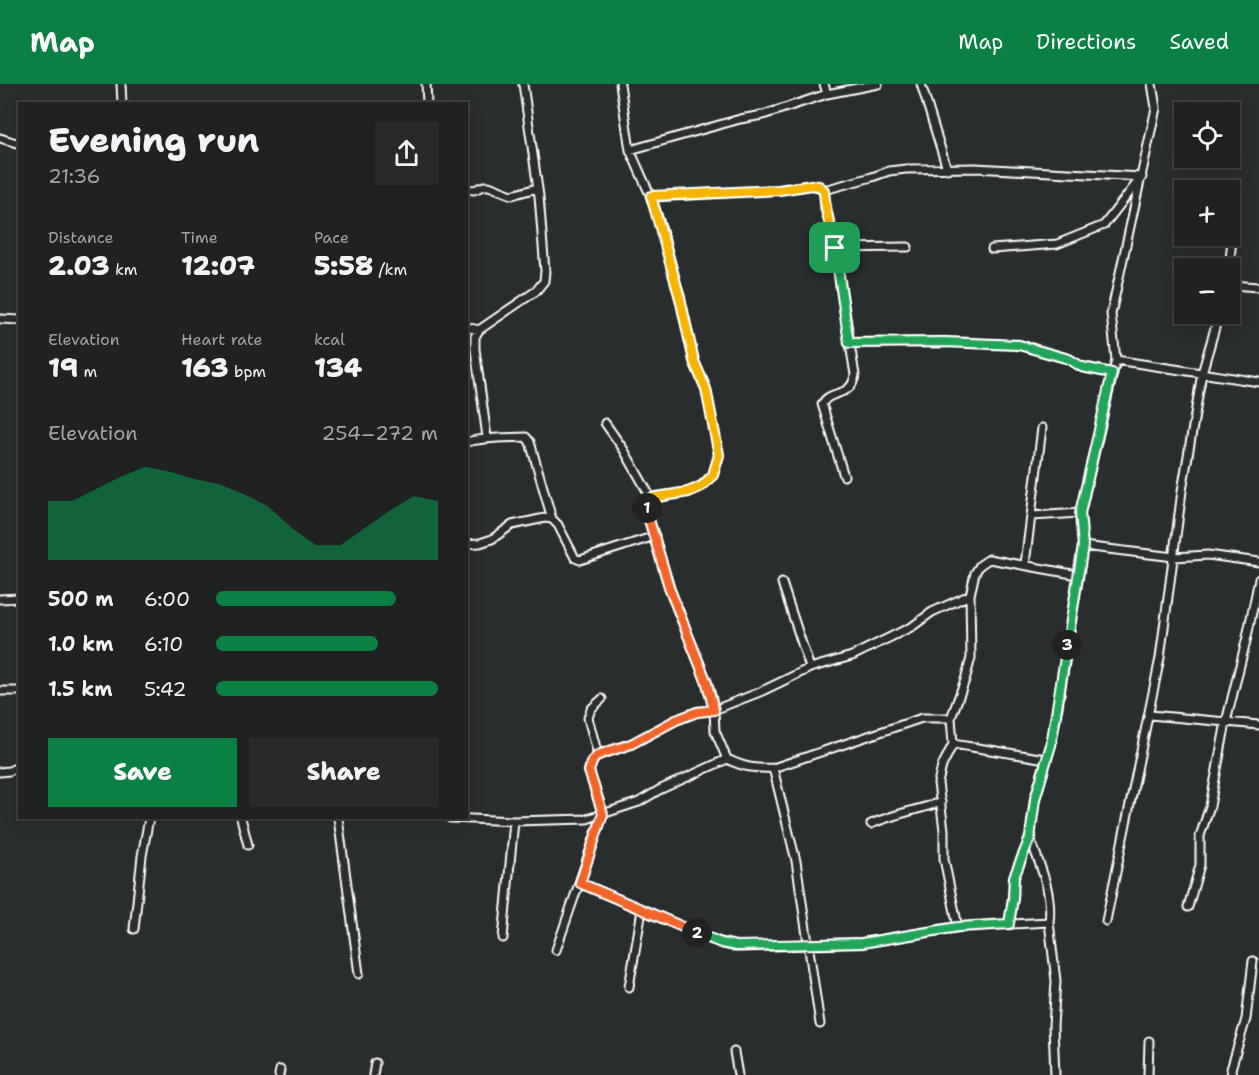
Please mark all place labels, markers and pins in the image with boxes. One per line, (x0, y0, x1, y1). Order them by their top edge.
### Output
pin (809, 222, 860, 273)
pin: 1 (632, 493, 662, 523)
pin: 3 (1052, 630, 1082, 660)
pin: 2 (682, 918, 712, 948)

